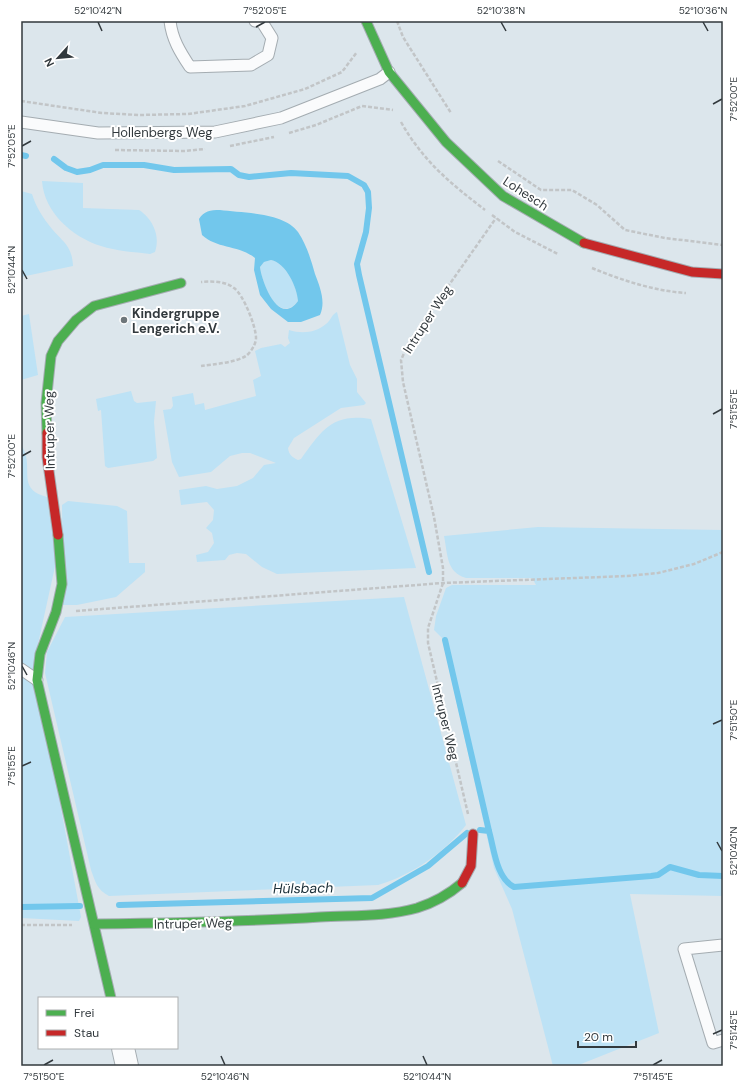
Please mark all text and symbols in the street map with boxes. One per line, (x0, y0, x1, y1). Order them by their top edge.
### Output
text: 52°10'42"N (74, 4, 122, 17)
text: 7°52'05"E (243, 4, 287, 17)
text: 52°10'38"N (477, 4, 525, 17)
text: 52°10'36"N (679, 4, 727, 17)
north arrow (38, 38, 78, 78)
text: N (41, 56, 57, 69)
text: 7°52'00"E (727, 77, 740, 121)
text: 7°52'05"E (5, 124, 18, 168)
street label: Hollenbergs Weg (111, 124, 213, 141)
street label: Lohesch (500, 173, 552, 214)
text: 52°10'44"N (5, 246, 18, 294)
street label: Intruper Weg (399, 282, 456, 357)
place label: Kindergruppe Lengerich e.V. (132, 305, 220, 337)
marker: Kindergruppe Lengerich e.V. (119, 315, 129, 325)
text: 7°51'55"E (727, 389, 740, 429)
street label: Intruper Weg (40, 391, 59, 469)
text: 7°52'00"E (5, 434, 18, 478)
text: 52°10'46"N (5, 642, 18, 690)
street label: Intruper Weg (428, 682, 463, 762)
text: 7°51'50"E (727, 699, 740, 740)
text: 7°51'55"E (5, 746, 18, 786)
text: 52°10'40"N (727, 826, 740, 875)
water label: Hülsbach (273, 878, 333, 898)
street label: Intruper Weg (154, 914, 232, 933)
legend (38, 997, 178, 1049)
text: Frei (74, 1005, 94, 1021)
text: 7°51'45"E (727, 1010, 740, 1050)
scale bar (578, 1023, 636, 1049)
text: Stau (74, 1025, 99, 1041)
text: 20 m (584, 1029, 613, 1045)
text: 7°51'50"E (24, 1070, 65, 1083)
text: 52°10'46"N (201, 1070, 249, 1083)
text: 52°10'44"N (403, 1070, 451, 1083)
text: 7°51'45"E (633, 1070, 673, 1083)

